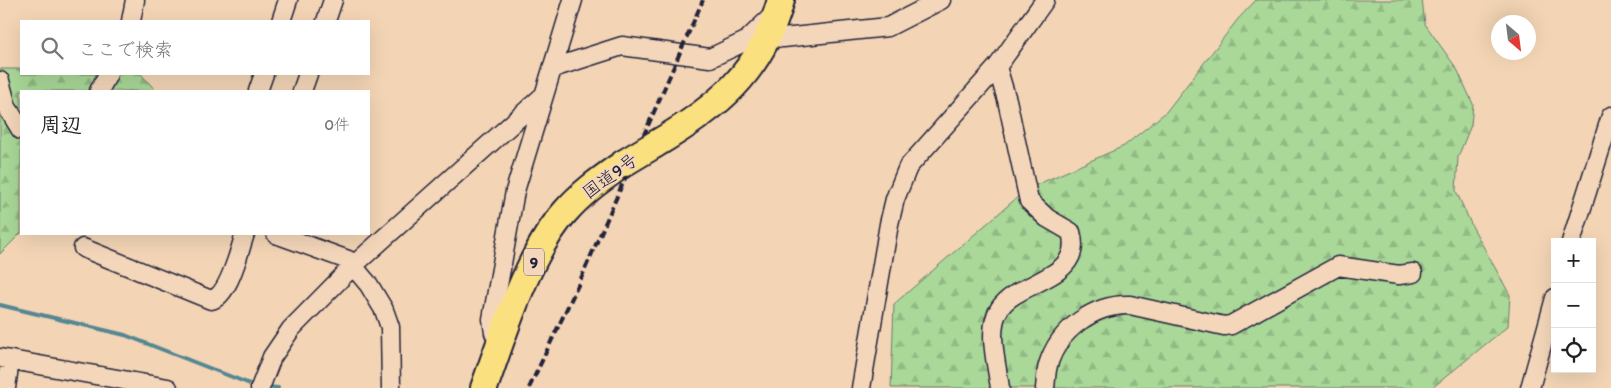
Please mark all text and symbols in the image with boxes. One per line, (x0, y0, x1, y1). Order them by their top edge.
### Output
north arrow (1491, 15, 1536, 60)
search box (20, 20, 370, 75)
icon: search (38, 34, 66, 62)
text: ここで検索 (78, 38, 173, 61)
text: 周辺 (40, 112, 82, 137)
text: 0件 (324, 115, 350, 134)
street label: 国道9号 (578, 148, 642, 204)
map controls (1551, 238, 1596, 373)
button: + (1551, 238, 1596, 283)
road number: 9 (524, 248, 544, 276)
button: − (1551, 283, 1596, 328)
button: locate (1551, 328, 1596, 373)

